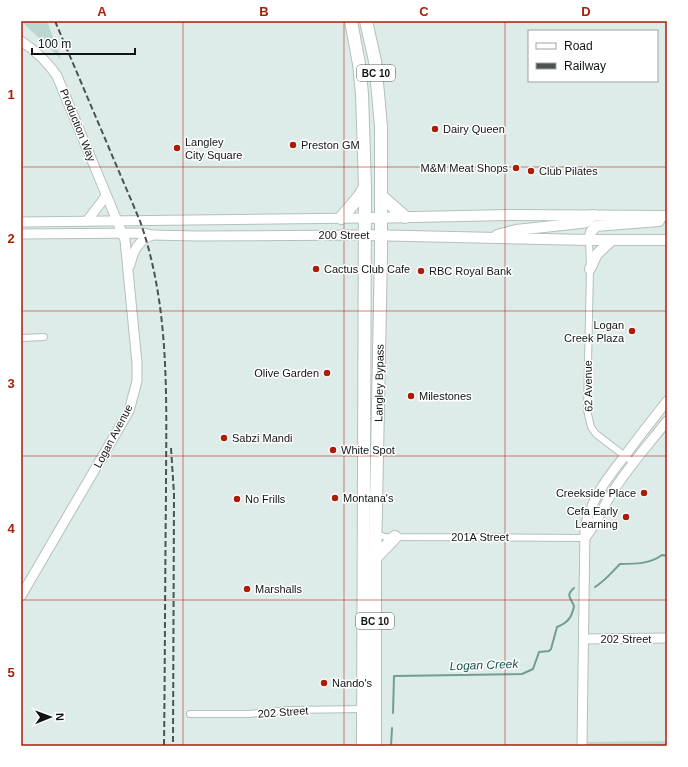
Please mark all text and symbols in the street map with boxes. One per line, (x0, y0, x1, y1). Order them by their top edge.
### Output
text: A (97, 4, 107, 19)
text: B (259, 4, 269, 19)
text: C (419, 4, 429, 19)
text: D (581, 4, 591, 19)
scale bar (32, 30, 135, 56)
legend (528, 30, 658, 82)
text: 100 m (38, 37, 71, 51)
text: Road (564, 39, 593, 53)
text: Railway (564, 59, 606, 73)
road number: BC 10 (357, 65, 395, 81)
text: 1 (7, 87, 15, 102)
street label: Production Way (58, 87, 98, 164)
place label: Dairy Queen (443, 123, 505, 135)
marker: Dairy Queen (430, 124, 440, 134)
place label: Langley City Square (185, 136, 242, 161)
place label: Preston GM (301, 139, 360, 151)
marker: Preston GM (288, 140, 298, 150)
marker: Langley City Square (172, 143, 182, 153)
place label: M&M Meat Shops (421, 162, 508, 174)
marker: M&M Meat Shops (511, 163, 521, 173)
place label: Club Pilates (539, 165, 598, 177)
marker: Club Pilates (526, 166, 536, 176)
street label: 200 Street (319, 229, 369, 241)
text: 2 (7, 231, 15, 246)
place label: Cactus Club Cafe (324, 263, 410, 275)
marker: Cactus Club Cafe (311, 264, 321, 274)
place label: RBC Royal Bank (429, 265, 512, 277)
marker: RBC Royal Bank (416, 266, 426, 276)
place label: Logan Creek Plaza (564, 319, 625, 344)
marker: Logan Creek Plaza (627, 326, 637, 336)
street label: Langley Bypass (372, 344, 386, 422)
street label: 62 Avenue (582, 360, 594, 412)
place label: Olive Garden (254, 367, 319, 379)
marker: Olive Garden (322, 368, 332, 378)
text: 3 (7, 376, 15, 391)
place label: Milestones (419, 390, 472, 402)
marker: Milestones (406, 391, 416, 401)
street label: Logan Avenue (91, 402, 135, 470)
place label: Sabzi Mandi (232, 432, 293, 444)
marker: Sabzi Mandi (219, 433, 229, 443)
place label: White Spot (341, 444, 395, 456)
marker: White Spot (328, 445, 338, 455)
place label: Creekside Place (556, 487, 636, 499)
marker: Creekside Place (639, 488, 649, 498)
place label: Montana's (343, 492, 394, 504)
place label: No Frills (245, 493, 286, 505)
marker: Montana's (330, 493, 340, 503)
marker: No Frills (232, 494, 242, 504)
place label: Cefa Early Learning (567, 505, 618, 530)
marker: Cefa Early Learning (621, 512, 631, 522)
text: 4 (7, 521, 15, 536)
street label: 201A Street (451, 531, 509, 543)
place label: Marshalls (255, 583, 303, 595)
marker: Marshalls (242, 584, 252, 594)
road number: BC 10 (356, 613, 394, 629)
street label: 202 Street (601, 633, 651, 645)
water label: Logan Creek (449, 657, 520, 673)
text: 5 (7, 665, 15, 680)
place label: Nando's (332, 677, 373, 689)
marker: Nando's (319, 678, 329, 688)
north arrow (30, 697, 70, 737)
street label: 202 Street (257, 704, 309, 720)
text: N (54, 713, 66, 721)

